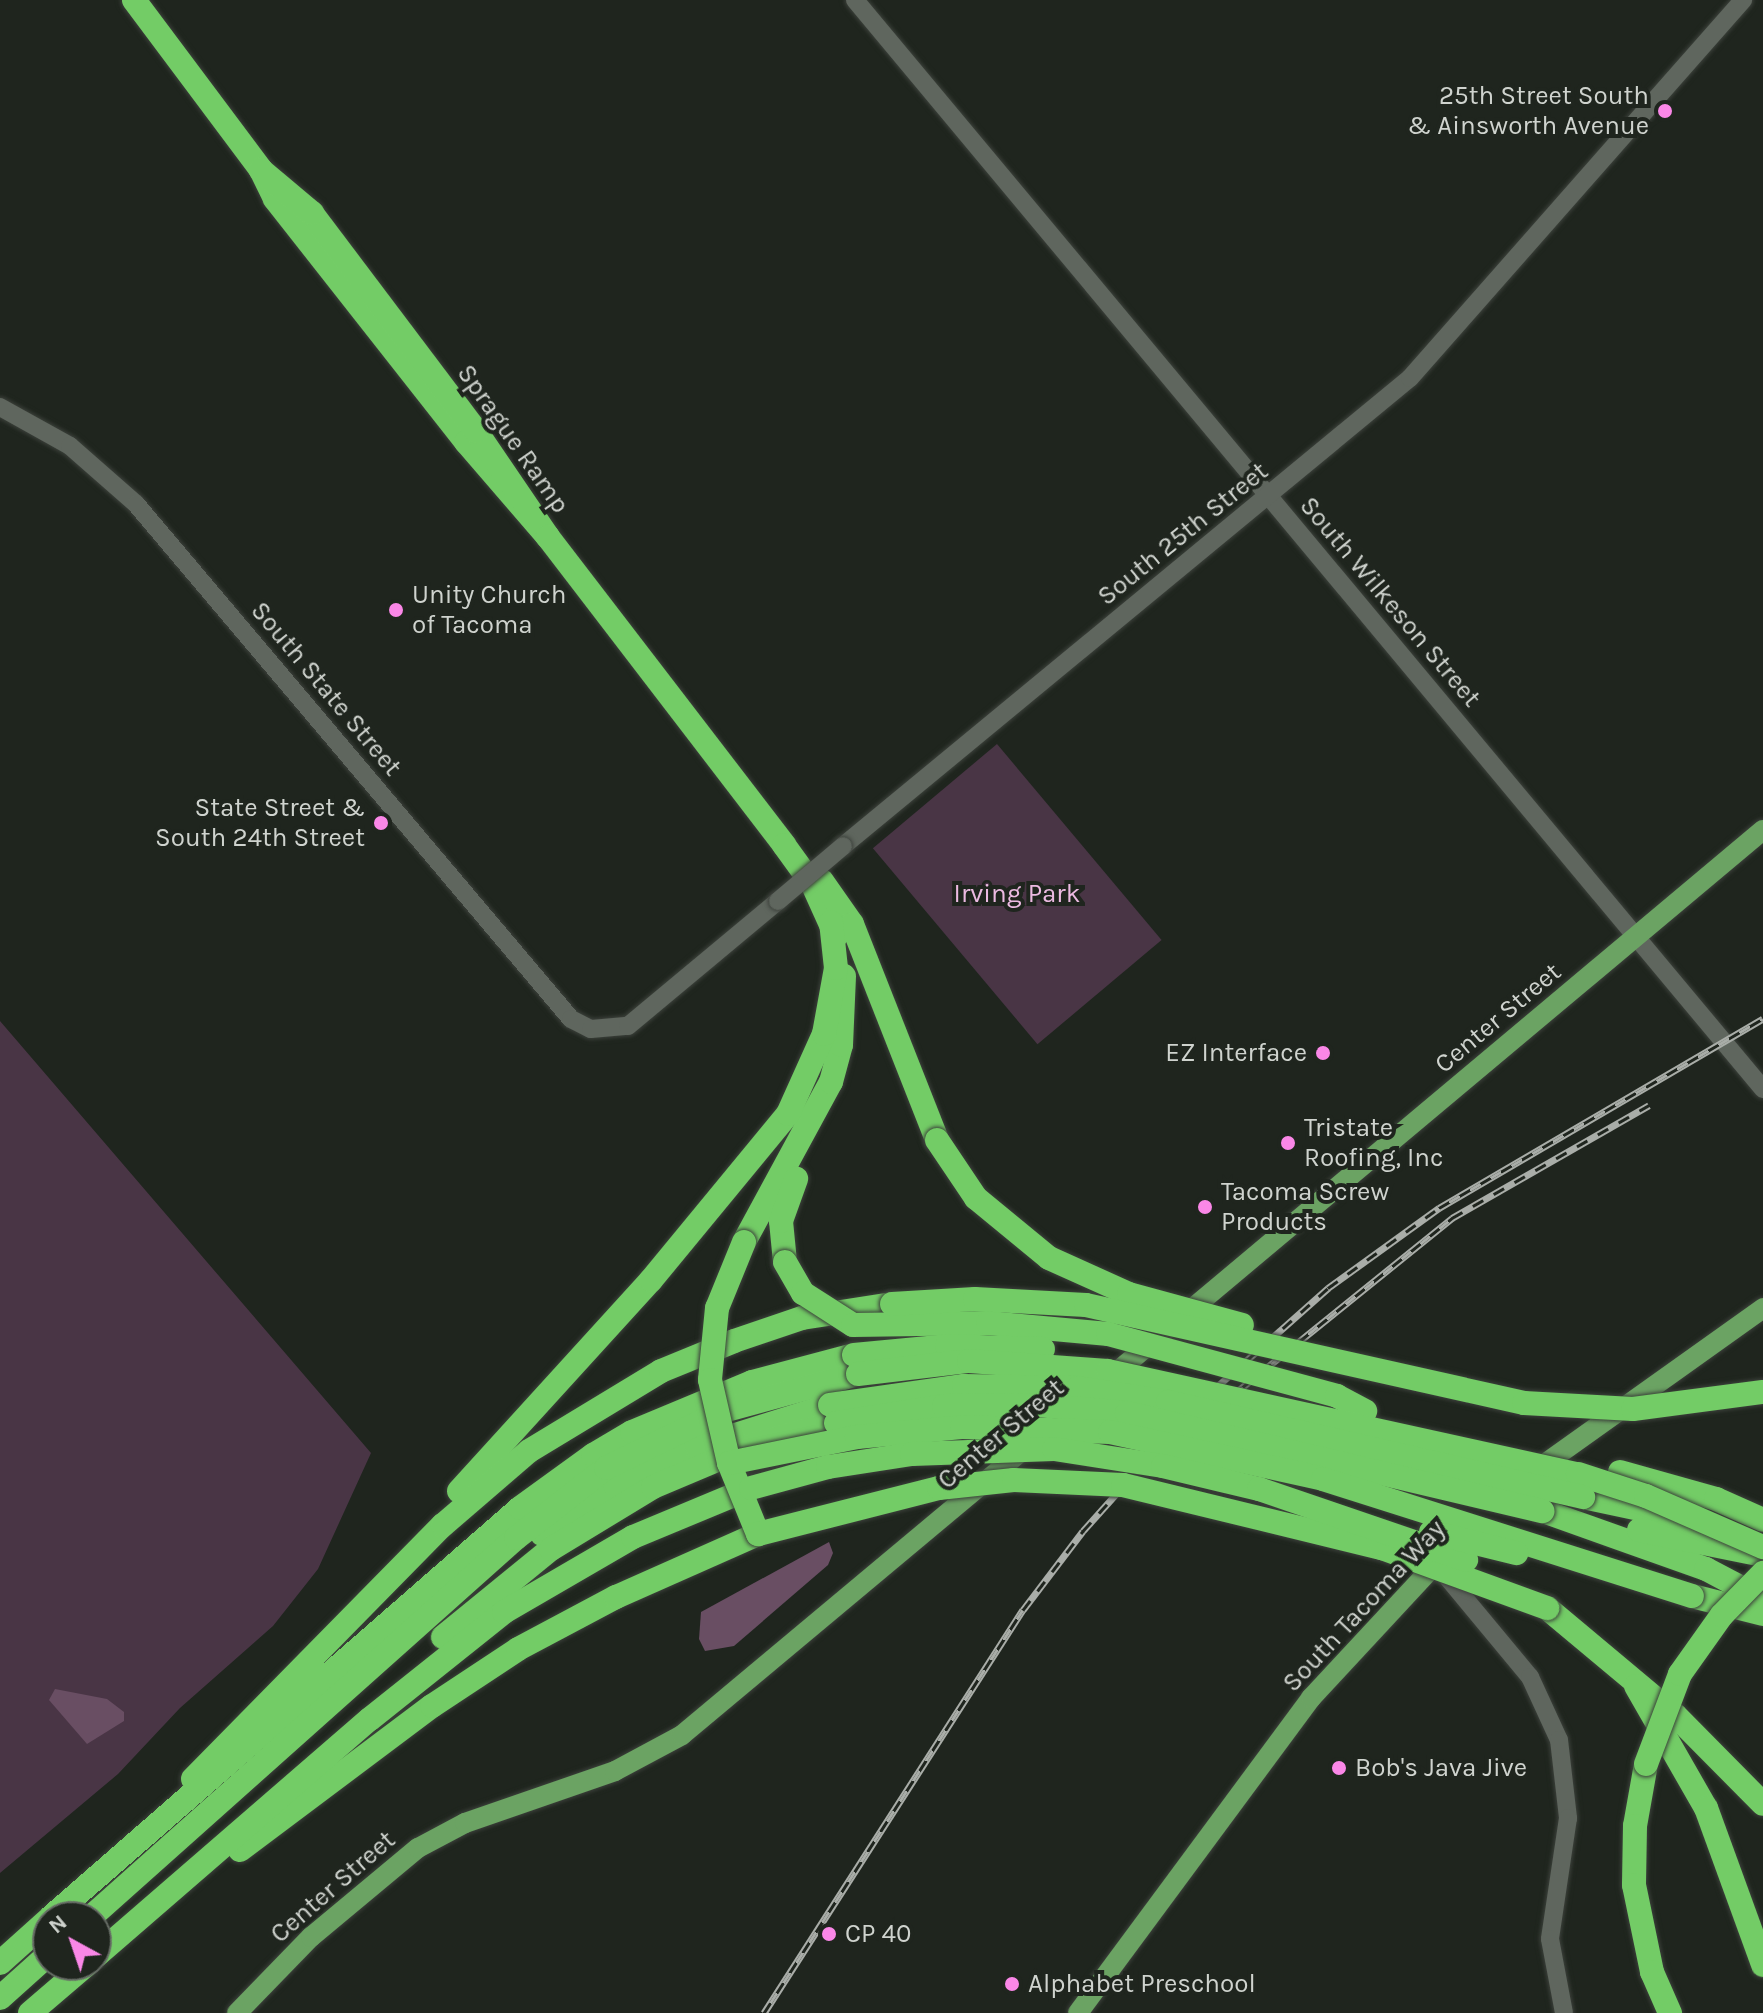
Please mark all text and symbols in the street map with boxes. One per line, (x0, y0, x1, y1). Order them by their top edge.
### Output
place label: 25th Street South & Ainsworth Avenue (1407, 80, 1649, 142)
marker: 25th Street South & Ainsworth Avenue (1656, 102, 1674, 120)
street label: Sprague Ramp (450, 359, 576, 519)
street label: South 25th Street (1092, 456, 1274, 612)
street label: South Wilkeson Street (1293, 491, 1487, 713)
place label: Unity Church of Tacoma (412, 579, 566, 640)
street label: South State Street (244, 596, 408, 782)
marker: Unity Church of Tacoma (387, 601, 405, 619)
place label: State Street & South 24th Street (155, 792, 365, 854)
marker: State Street & South 24th Street (372, 814, 390, 832)
park label: Irving Park (954, 878, 1080, 910)
street label: Center Street (1429, 956, 1567, 1080)
place label: EZ Interface (1165, 1037, 1307, 1069)
marker: EZ Interface (1314, 1044, 1332, 1062)
place label: Tristate Roofing, Inc (1304, 1112, 1443, 1174)
marker: Tristate Roofing, Inc (1279, 1134, 1297, 1152)
place label: Tacoma Screw Products (1221, 1176, 1389, 1238)
marker: Tacoma Screw Products (1196, 1198, 1214, 1216)
street label: Center Street (932, 1372, 1070, 1496)
street label: South Tacoma Way (1276, 1514, 1452, 1698)
place label: Bob's Java Jive (1355, 1752, 1527, 1784)
marker: Bob's Java Jive (1330, 1759, 1348, 1777)
street label: Center Street (264, 1824, 402, 1950)
north arrow (32, 1901, 112, 1981)
text: N (43, 1909, 72, 1939)
place label: CP 40 (845, 1918, 911, 1950)
marker: CP 40 (820, 1925, 838, 1943)
place label: Alphabet Preschool (1028, 1968, 1256, 2000)
marker: Alphabet Preschool (1003, 1975, 1021, 1993)

